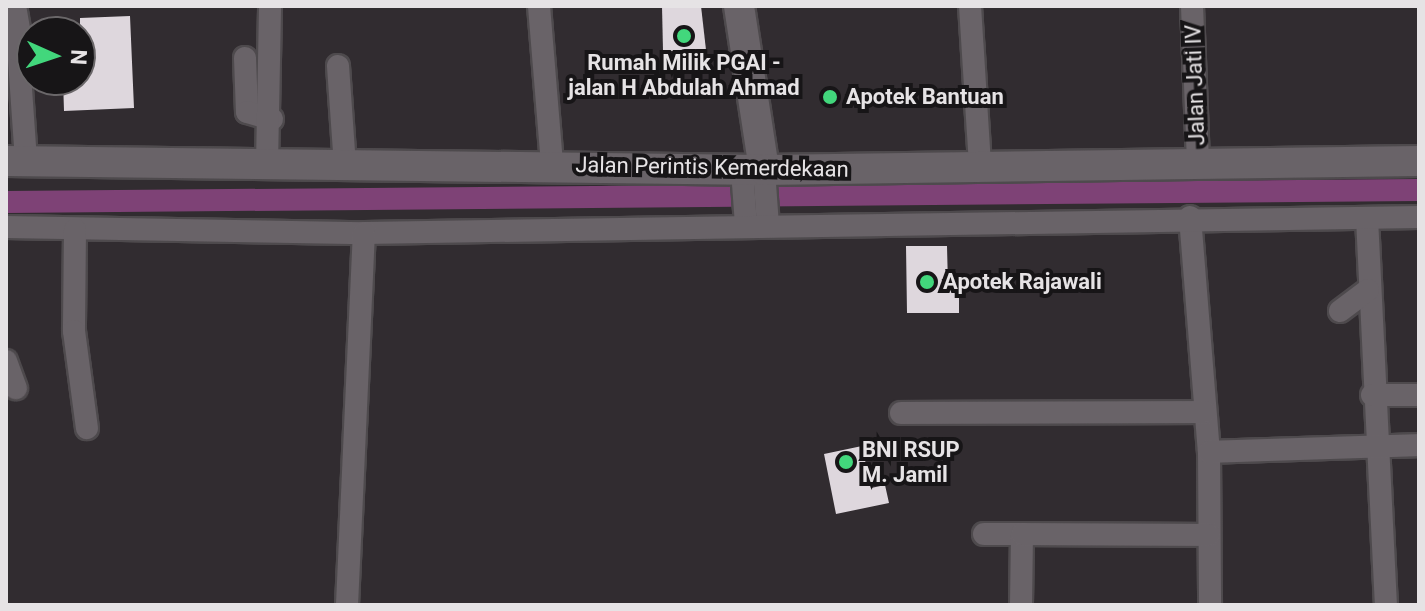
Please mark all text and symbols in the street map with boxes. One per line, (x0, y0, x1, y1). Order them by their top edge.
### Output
north arrow (16, 16, 96, 96)
street label: Jalan Jati IV (1180, 24, 1210, 146)
marker: Rumah Milik PGAI - jalan H Abdulah Ahmad (675, 27, 693, 45)
text: N (66, 49, 91, 66)
place label: Rumah Milik PGAI - jalan H Abdulah Ahmad (568, 49, 800, 100)
place label: Apotek Bantuan (846, 84, 1004, 110)
marker: Apotek Bantuan (821, 88, 839, 106)
street label: Jalan Perintis Kemerdekaan (575, 151, 849, 183)
place label: Apotek Rajawali (943, 269, 1102, 295)
marker: Apotek Rajawali (918, 273, 936, 291)
place label: BNI RSUP M. Jamil (862, 436, 960, 488)
marker: BNI RSUP M. Jamil (837, 453, 855, 471)

